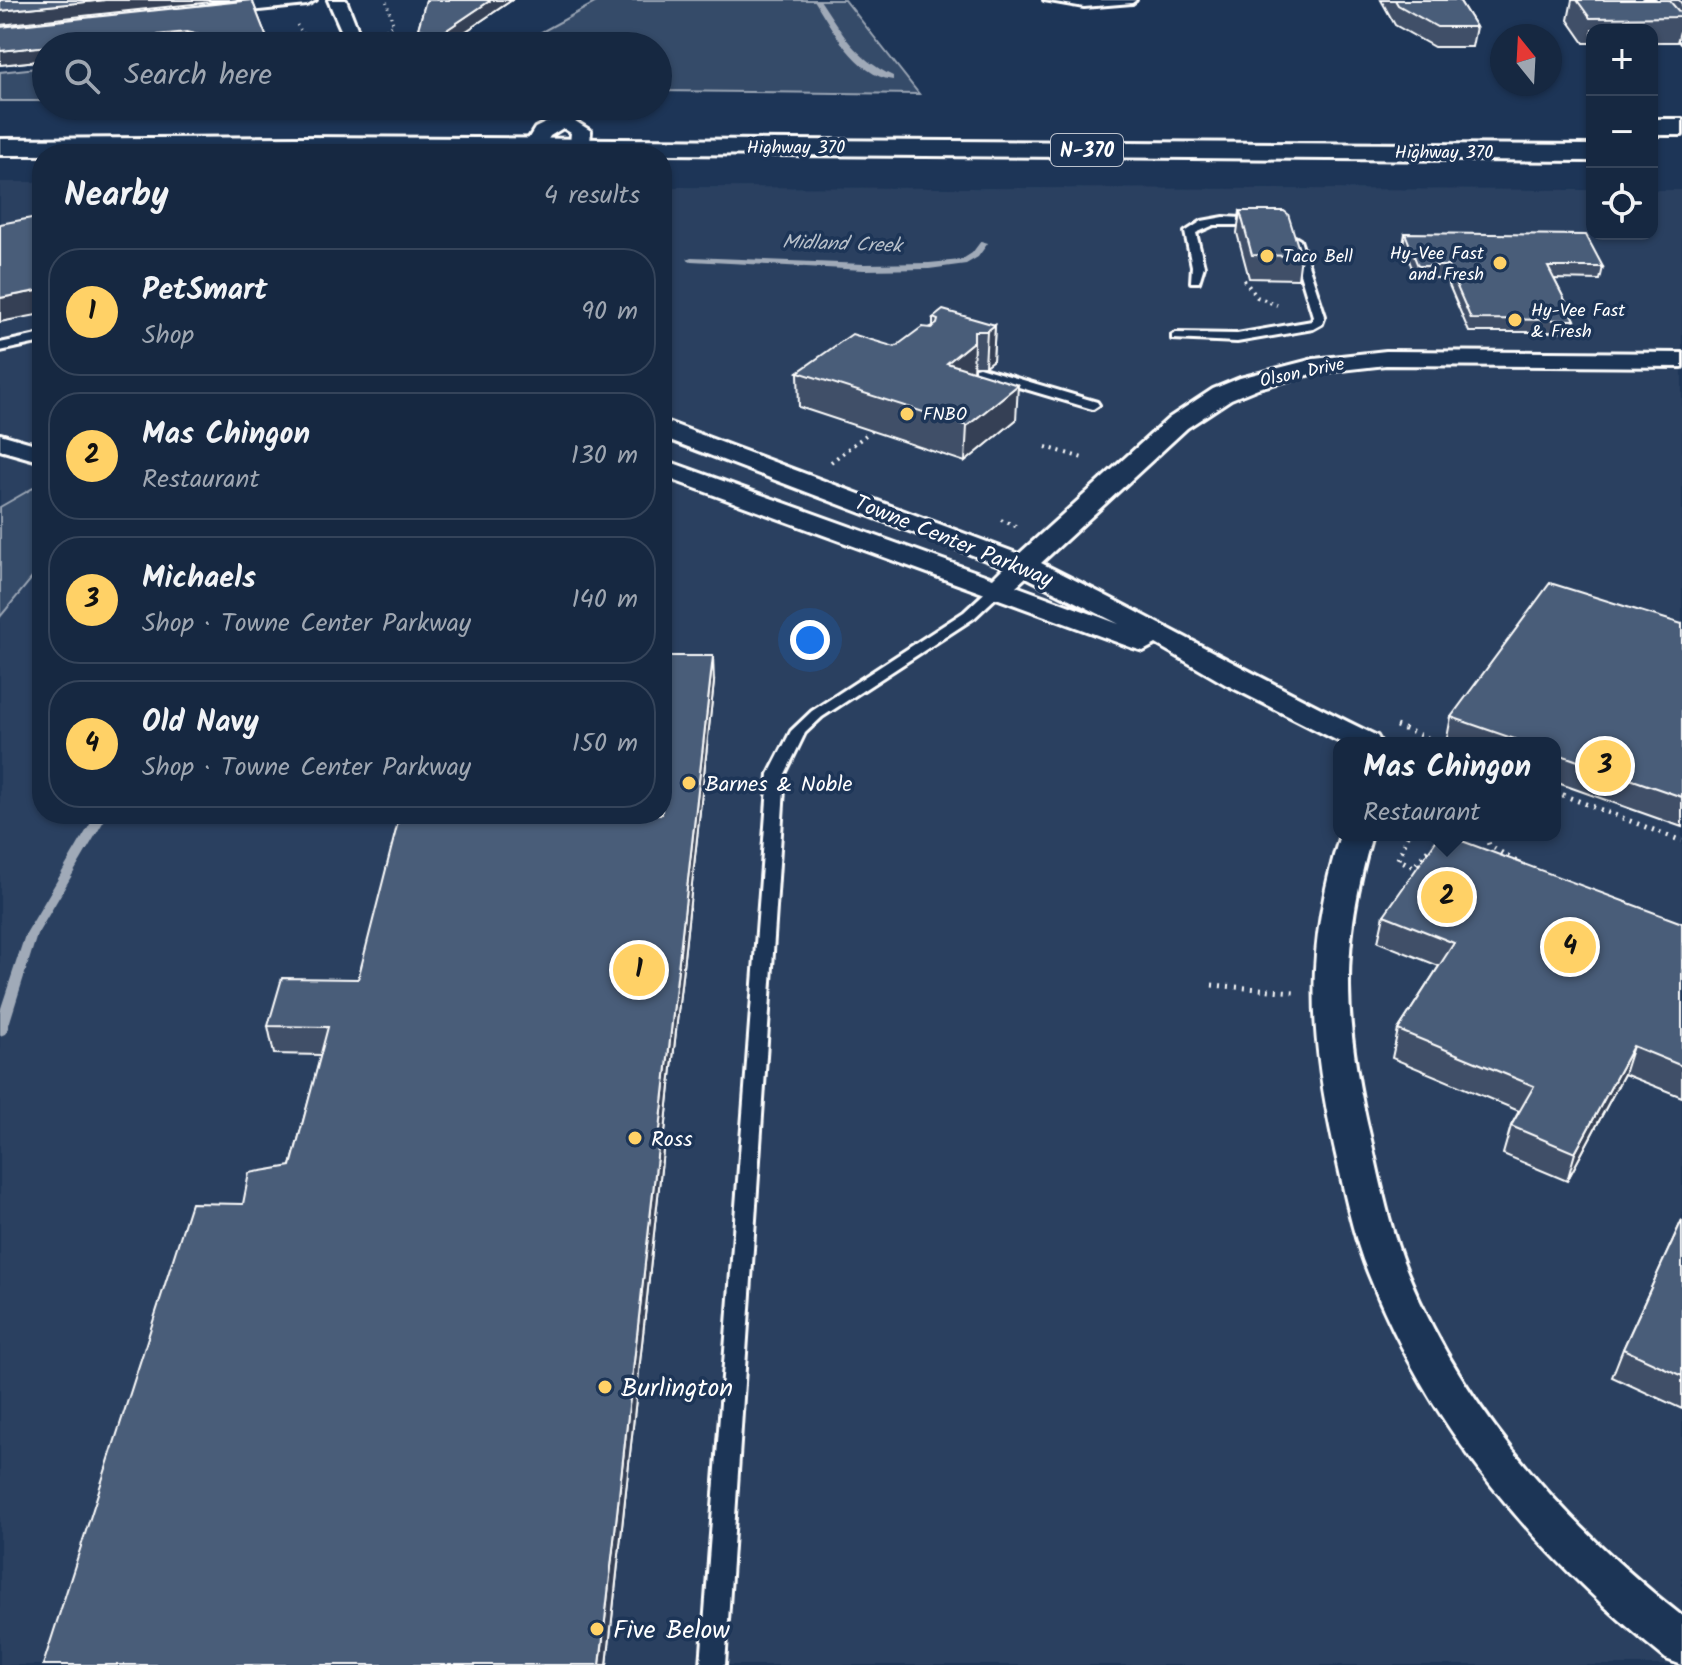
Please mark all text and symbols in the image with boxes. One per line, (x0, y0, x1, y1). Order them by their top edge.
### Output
north arrow (1490, 24, 1562, 96)
map controls (1586, 24, 1658, 240)
button: + (1586, 24, 1658, 96)
search box (32, 32, 672, 120)
text: Search here (124, 52, 272, 100)
icon: search (60, 54, 104, 98)
button: − (1586, 96, 1658, 168)
street label: Highway 370 (747, 134, 845, 163)
road number: N-370 (1051, 134, 1123, 166)
street label: Highway 370 (1395, 139, 1493, 168)
button: locate (1586, 168, 1658, 240)
text: Nearby (64, 169, 169, 223)
text: 4 results (544, 175, 640, 217)
water label: Midland Creek (782, 227, 905, 263)
place label: Hy-Vee Fast and Fresh (1390, 240, 1485, 290)
place label: Taco Bell (1283, 243, 1353, 272)
marker: Taco Bell (1258, 247, 1276, 265)
marker: Hy-Vee Fast and Fresh (1491, 254, 1509, 272)
text: PetSmart (142, 267, 267, 315)
text: 1 (88, 291, 96, 333)
text: 90 m (581, 291, 638, 333)
place label: Hy-Vee Fast & Fresh (1531, 297, 1626, 347)
marker: Hy-Vee Fast & Fresh (1506, 311, 1524, 329)
text: Shop (142, 315, 194, 357)
street label: Olson Drive (1257, 350, 1347, 397)
place label: FNBO (923, 401, 967, 430)
marker: FNBO (898, 405, 916, 423)
text: Mas Chingon (142, 411, 310, 459)
text: 2 (84, 435, 100, 477)
text: 130 m (571, 435, 638, 477)
text: Restaurant (142, 459, 259, 501)
street label: Towne Center Parkway (848, 486, 1058, 598)
text: Michaels (142, 555, 256, 603)
text: 3 (85, 579, 99, 621)
text: 140 m (571, 579, 638, 621)
text: Shop · Towne Center Parkway (142, 603, 471, 645)
your location (790, 620, 830, 660)
text: Old Navy (142, 699, 259, 747)
text: 4 (85, 723, 99, 765)
text: 150 m (572, 723, 638, 765)
pin: 3 (1579, 736, 1631, 796)
popup (1333, 737, 1561, 841)
text: Mas Chingon (1363, 744, 1531, 792)
text: Shop · Towne Center Parkway (142, 747, 471, 789)
place label: Barnes & Noble (705, 768, 853, 803)
marker: Barnes & Noble (680, 774, 698, 792)
text: Restaurant (1363, 792, 1480, 834)
pin: 2 (1421, 867, 1473, 927)
pin: 4 (1544, 917, 1596, 977)
pin: 1 (613, 940, 665, 1000)
place label: Ross (651, 1123, 693, 1158)
marker: Ross (626, 1129, 644, 1147)
place label: Burlington (621, 1368, 733, 1410)
marker: Burlington (596, 1378, 614, 1396)
place label: Five Below (613, 1610, 730, 1652)
marker: Five Below (588, 1620, 606, 1638)

